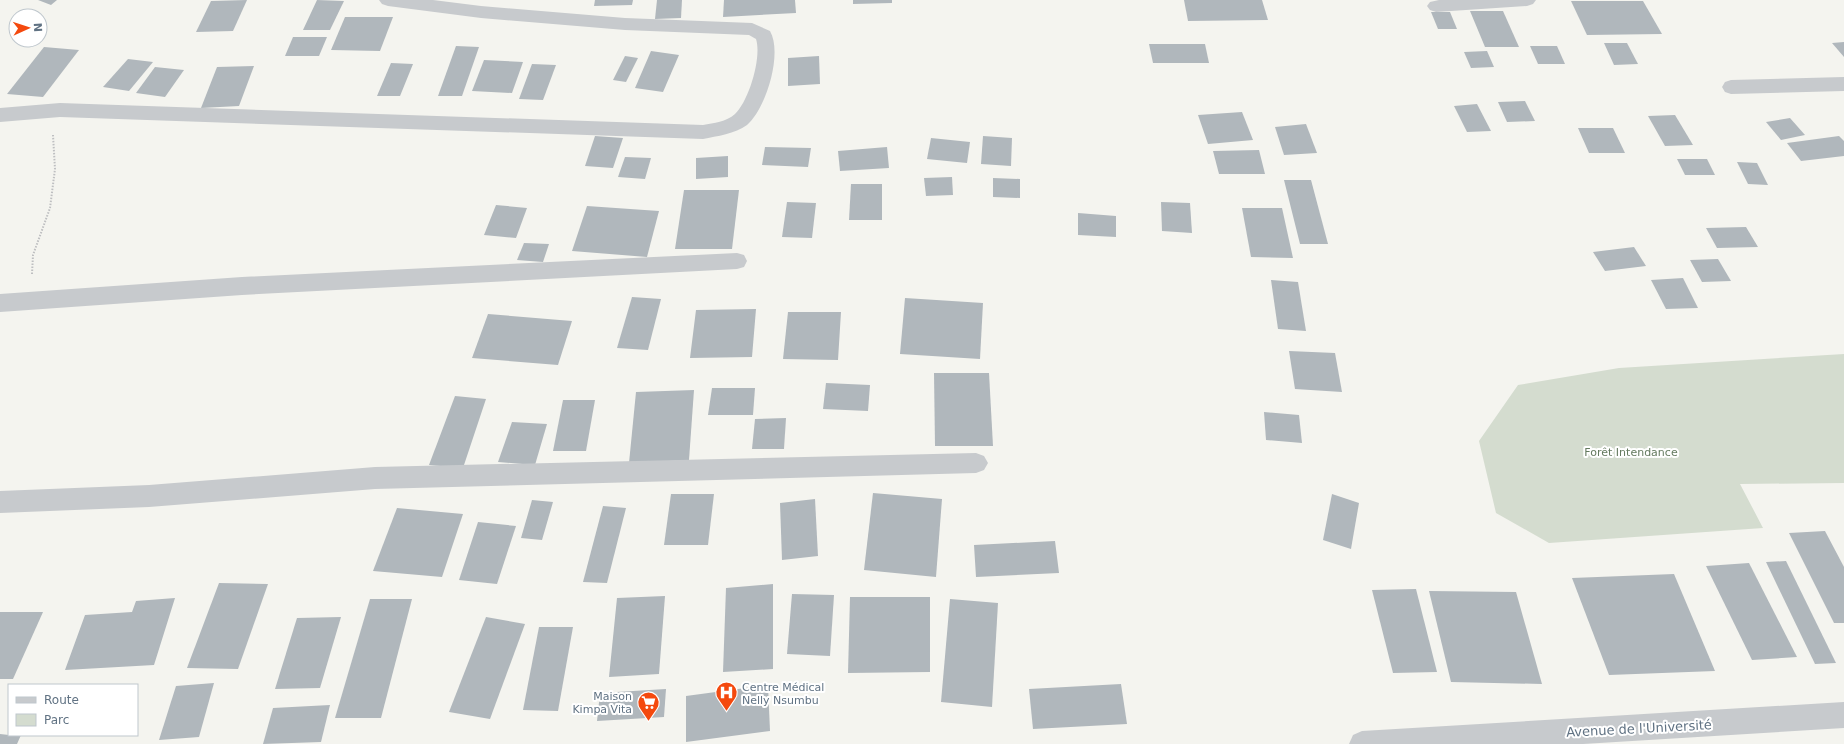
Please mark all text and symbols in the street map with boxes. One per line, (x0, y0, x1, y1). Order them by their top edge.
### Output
north arrow (8, 8, 48, 48)
text: N (31, 23, 44, 32)
park label: Forêt Intendance (1584, 446, 1678, 459)
hospital icon: Centre Médical Nelly Nsumbu (714, 680, 740, 713)
place label: Centre Médical Nelly Nsumbu (742, 681, 824, 707)
legend (8, 684, 138, 736)
supermarket icon: Maison Kimpa Vita (635, 689, 661, 722)
place label: Maison Kimpa Vita (572, 690, 632, 716)
text: Route (44, 693, 79, 707)
text: Parc (44, 713, 69, 727)
street label: Avenue de l'Université (1566, 717, 1712, 740)

